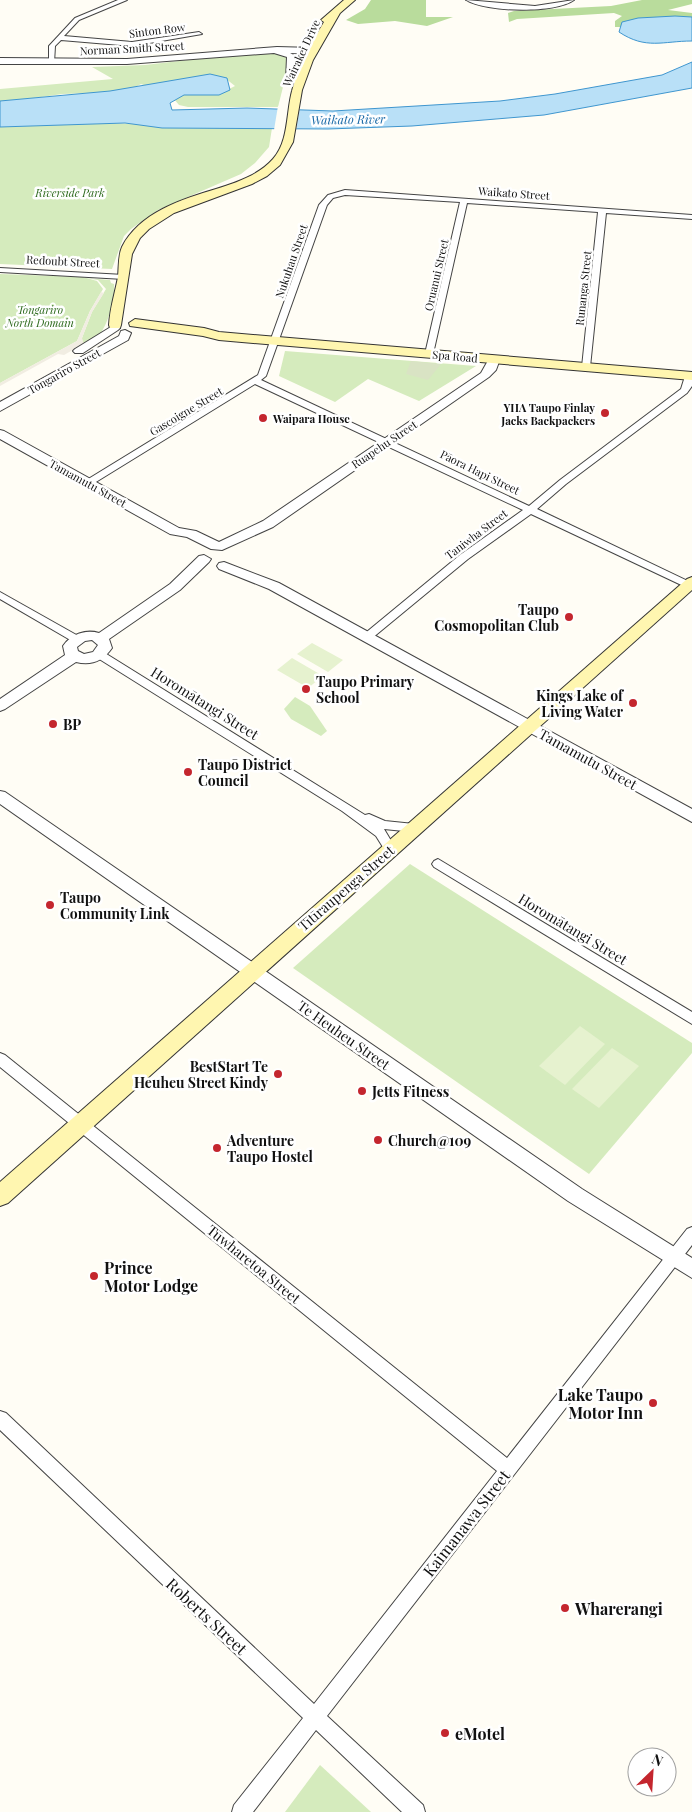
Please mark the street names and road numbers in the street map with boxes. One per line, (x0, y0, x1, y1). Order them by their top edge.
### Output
street label: Wairakei Drive (278, 17, 323, 90)
street label: Sinton Row (128, 19, 186, 41)
street label: Norman Smith Street (79, 38, 185, 58)
street label: Waikato Street (477, 183, 550, 203)
street label: Nukuhau Street (271, 222, 311, 300)
street label: Oruanui Street (420, 237, 452, 312)
street label: Runanga Street (572, 250, 594, 326)
street label: Redoubt Street (26, 252, 100, 270)
street label: Tongariro Street (25, 345, 103, 397)
street label: Spa Road (432, 347, 479, 366)
street label: Gascoigne Street (147, 383, 225, 439)
street label: Ruapehu Street (348, 416, 420, 471)
street label: Pāora Hapi Street (438, 446, 522, 498)
street label: Tamamutu Street (47, 456, 129, 510)
street label: Taniwha Street (442, 506, 510, 562)
street label: Horomātangi Street (147, 662, 263, 744)
street label: Tamamutu Street (535, 724, 641, 794)
street label: Tītīraupenga Street (294, 840, 399, 935)
street label: Horomātangi Street (515, 889, 632, 970)
street label: Te Heuheu Street (294, 996, 395, 1075)
street label: Tūwharetoa Street (203, 1220, 305, 1308)
street label: Kaimanawa Street (418, 1465, 514, 1581)
street label: Roberts Street (162, 1573, 252, 1659)

